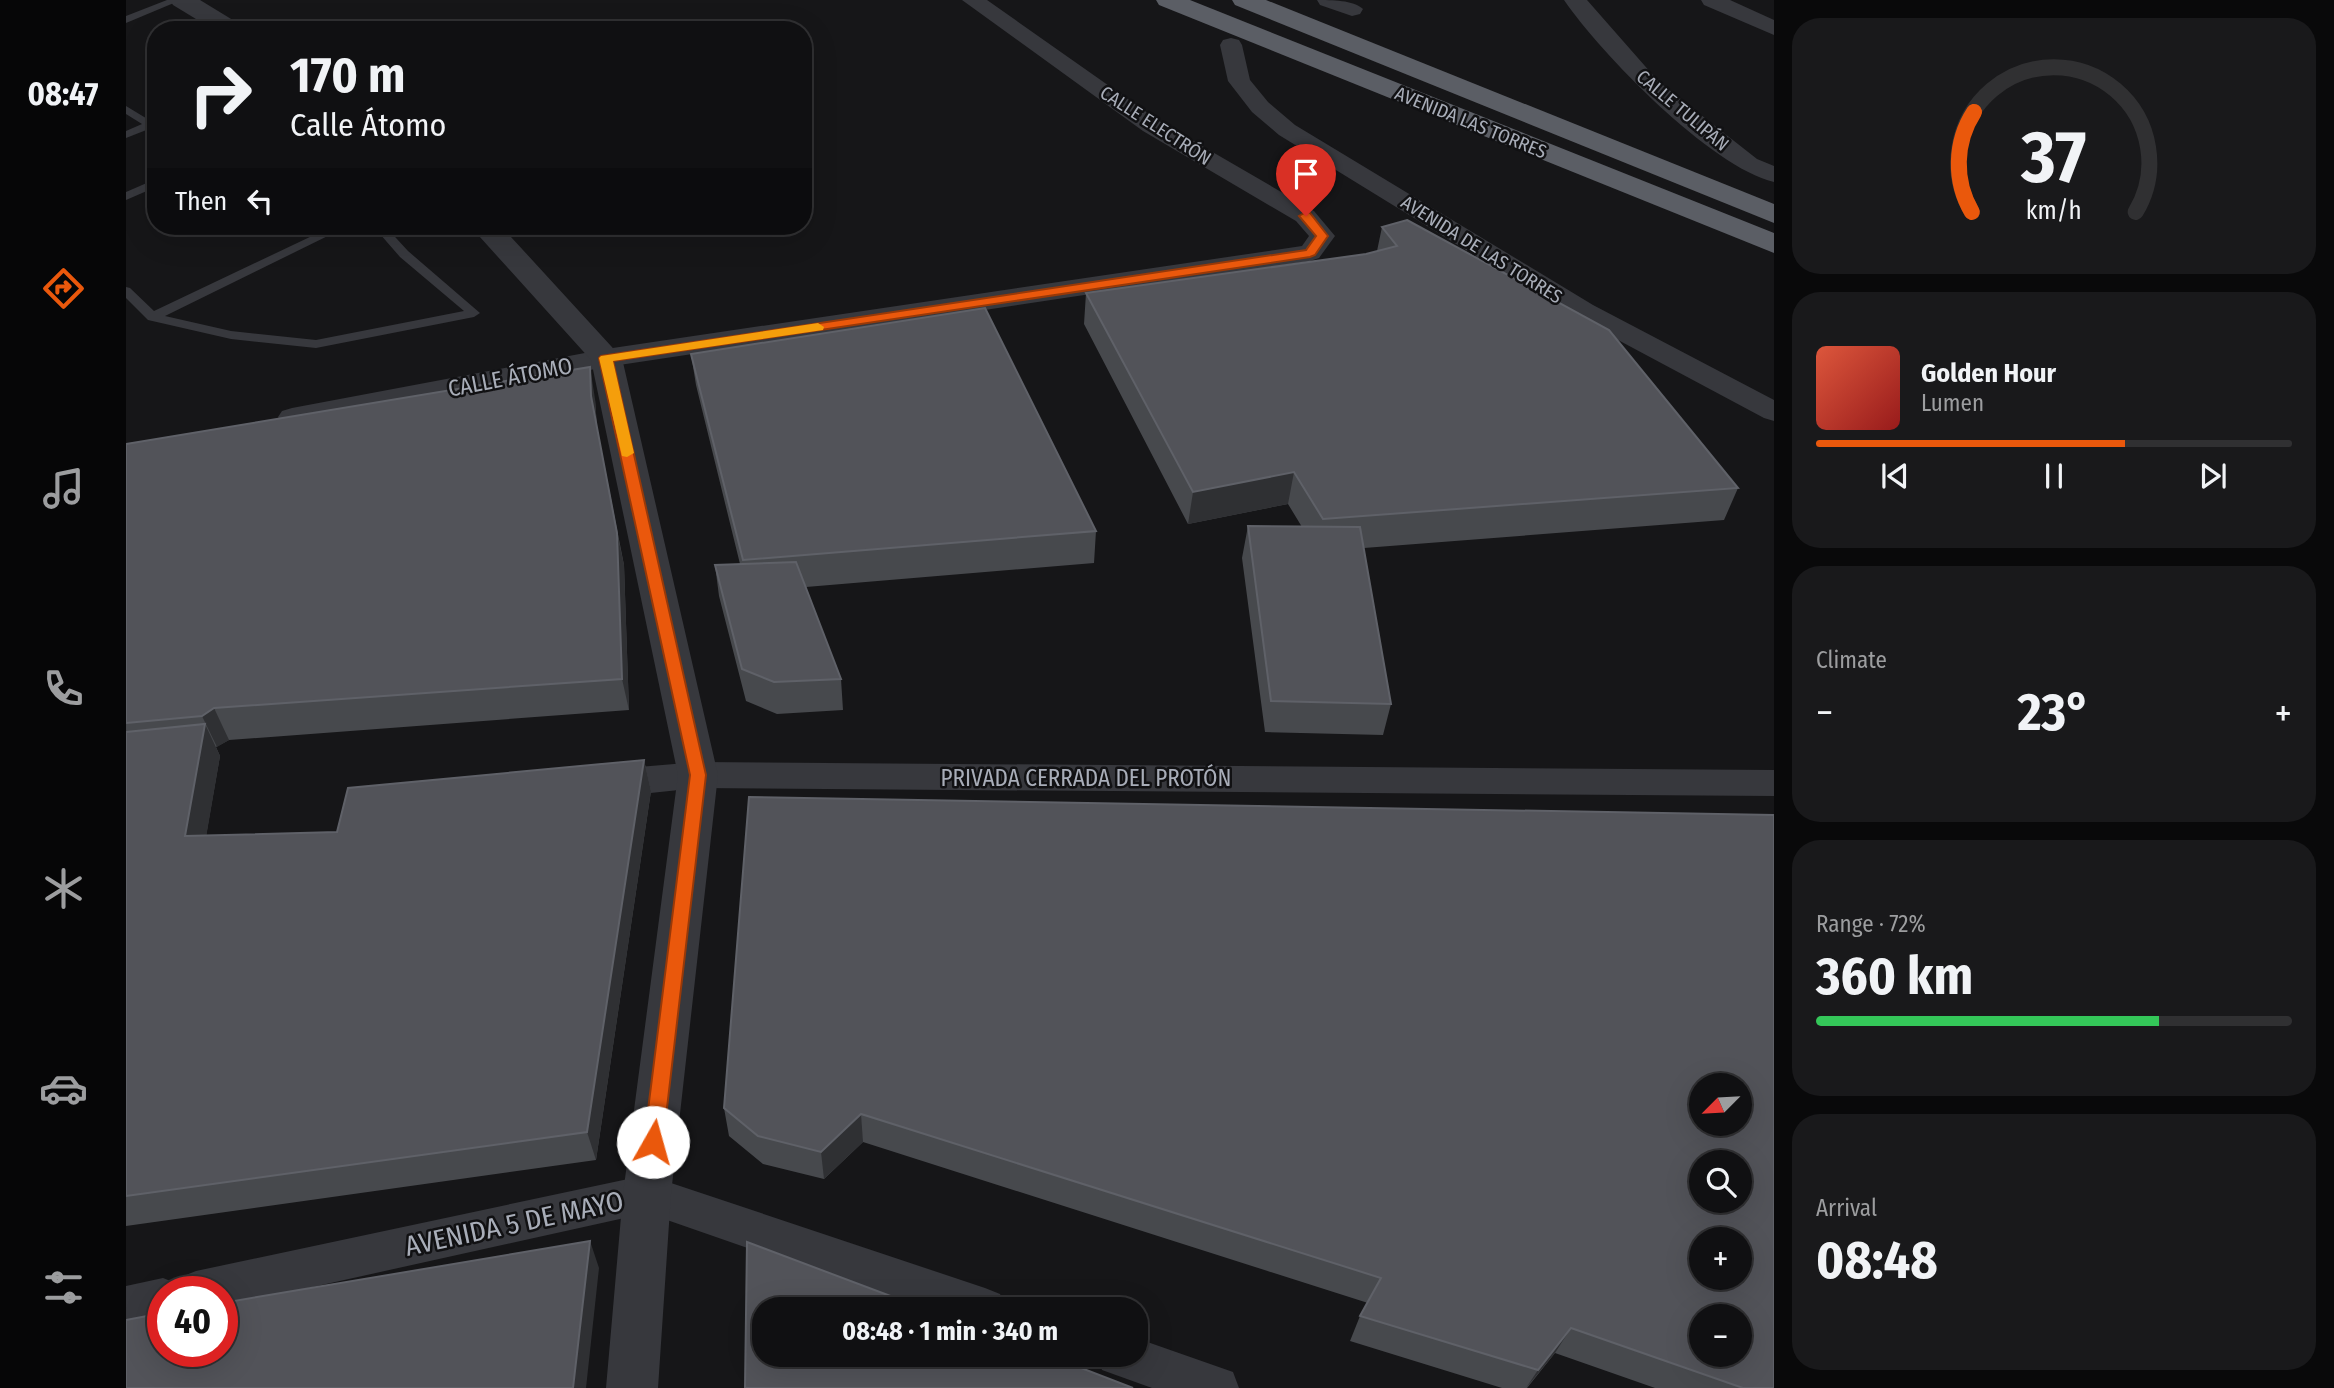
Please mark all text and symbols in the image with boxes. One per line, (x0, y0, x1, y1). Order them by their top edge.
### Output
text: 170 m (290, 46, 406, 105)
icon: right (175, 49, 266, 140)
street label: CALLE TULIPÁN (1632, 65, 1734, 156)
text: 08:47 (28, 75, 98, 113)
street label: CALLE ELECTRÓN (1096, 81, 1216, 170)
street label: AVENIDA LAS TORRES (1392, 82, 1550, 163)
text: Calle Átomo (290, 106, 446, 144)
text: 37 (2020, 114, 2087, 201)
pin (1276, 144, 1336, 216)
icon: arrive (1287, 155, 1325, 193)
icon: left (241, 182, 279, 220)
text: Then (175, 186, 227, 217)
street label: AVENIDA DE LAS TORRES (1397, 190, 1567, 308)
text: km/h (2026, 196, 2082, 226)
icon: directions (39, 264, 88, 313)
street label: CALLE ÁTOMO (445, 350, 575, 403)
text: Golden Hour (1921, 358, 2056, 389)
text: Lumen (1921, 389, 1984, 417)
icon: previous (1876, 457, 1914, 495)
icon: pause (2035, 457, 2073, 495)
icon: next (2194, 457, 2232, 495)
icon: music (39, 464, 88, 513)
text: Climate (1816, 646, 1887, 674)
icon: phone (39, 664, 88, 713)
text: 23° (2017, 681, 2090, 744)
text: − (1816, 690, 1833, 736)
text: + (2275, 690, 2292, 736)
street label: PRIVADA CERRADA DEL PROTÓN (941, 764, 1231, 792)
icon: climate (39, 864, 88, 913)
text: Range · 72% (1816, 910, 1926, 938)
text: 360 km (1816, 945, 1973, 1008)
icon: car (39, 1064, 88, 1113)
north arrow (1689, 1073, 1752, 1136)
map controls (1689, 1073, 1752, 1367)
position arrow (616, 1105, 690, 1179)
button: search (1689, 1150, 1752, 1213)
street label: AVENIDA 5 DE MAYO (402, 1184, 626, 1263)
text: Arrival (1816, 1194, 1877, 1222)
button: + (1689, 1227, 1752, 1290)
text: 08:48 (1816, 1229, 1938, 1292)
icon: filters (39, 1263, 88, 1312)
speed limit sign: 40 (147, 1276, 238, 1367)
button: − (1689, 1304, 1752, 1367)
text: 08:48 · 1 min · 340 m (842, 1316, 1058, 1347)

